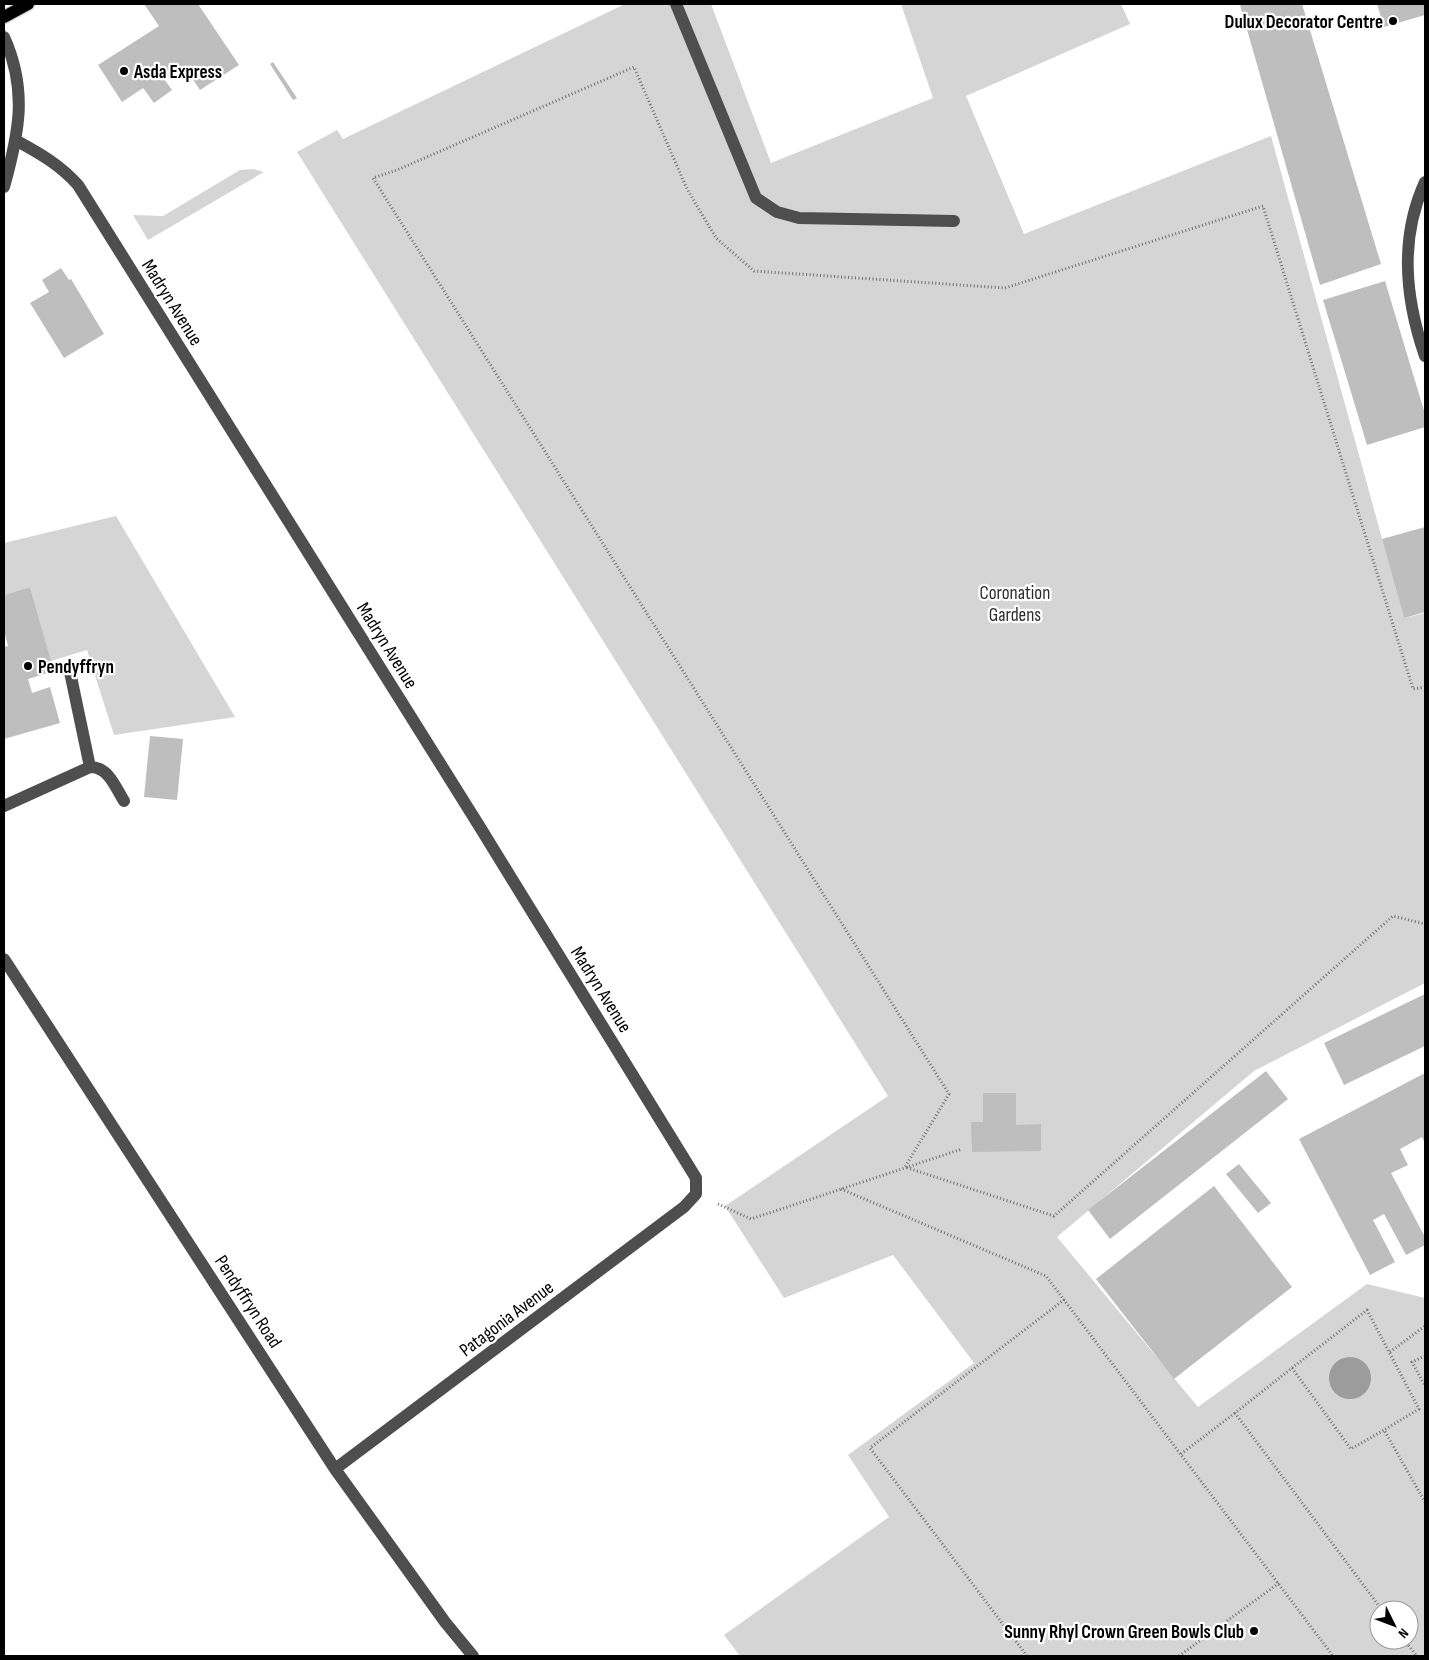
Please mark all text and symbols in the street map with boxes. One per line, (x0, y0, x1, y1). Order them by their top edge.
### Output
place label: Dulux Decorator Centre (1225, 11, 1383, 34)
marker: Dulux Decorator Centre (1387, 15, 1399, 27)
place label: Asda Express (133, 61, 222, 84)
marker: Asda Express (118, 65, 130, 77)
street label: Madryn Avenue (136, 256, 207, 350)
park label: Coronation Gardens (980, 582, 1050, 627)
street label: Madryn Avenue (351, 599, 422, 693)
place label: Pendyffryn (38, 656, 114, 679)
marker: Pendyffryn (22, 660, 34, 672)
street label: Madryn Avenue (565, 943, 636, 1037)
street label: Pendyffryn Road (209, 1251, 286, 1352)
street label: Patagonia Avenue (455, 1276, 559, 1362)
north arrow (1369, 1600, 1419, 1650)
place label: Sunny Rhyl Crown Green Bowls Club (1004, 1621, 1244, 1644)
marker: Sunny Rhyl Crown Green Bowls Club (1248, 1625, 1260, 1637)
text: N (1394, 1625, 1412, 1642)

